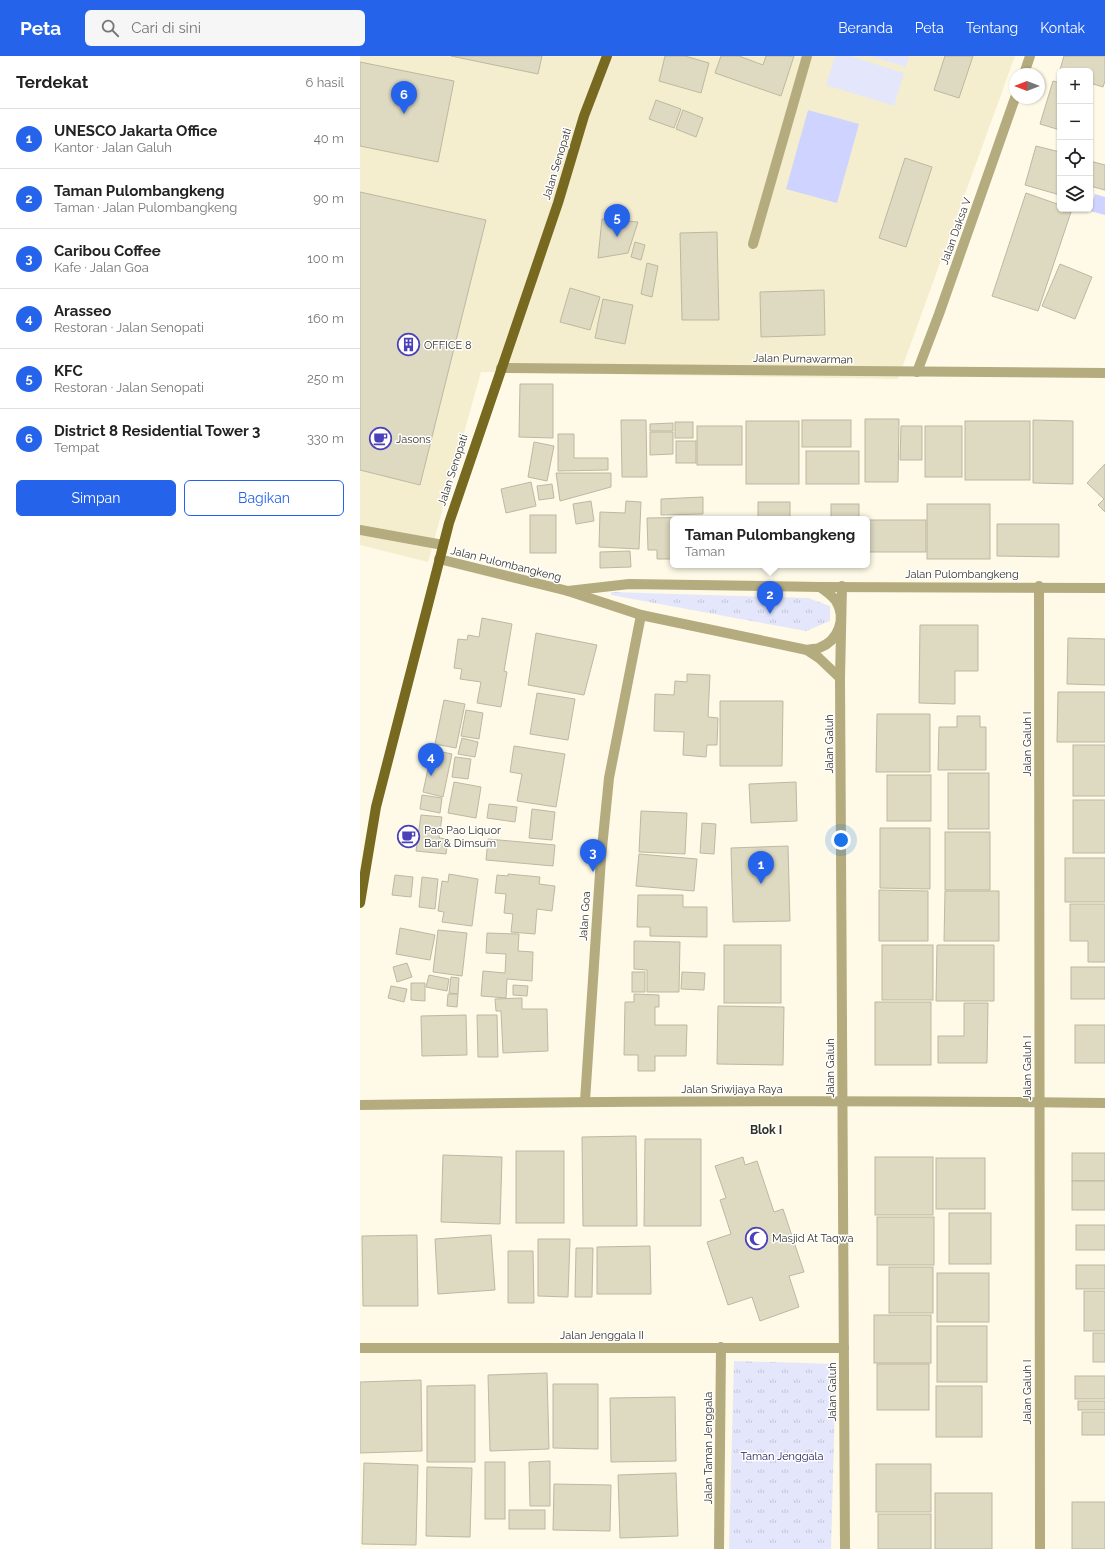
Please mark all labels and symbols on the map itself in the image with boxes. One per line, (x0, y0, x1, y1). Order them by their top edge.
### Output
north arrow (1009, 68, 1045, 104)
pin: 6 (391, 81, 417, 114)
street label: Jalan Senopati (540, 127, 574, 201)
street label: Jalan Daksa V (938, 195, 974, 266)
pin: 5 (604, 204, 630, 237)
building icon: OFFICE 8 (395, 332, 421, 358)
place label: OFFICE 8 (424, 339, 472, 352)
street label: Jalan Purnawarman (753, 352, 853, 366)
cafe icon: Jasons (368, 426, 394, 452)
place label: Jasons (396, 433, 431, 446)
street label: Jalan Senopati (435, 433, 471, 507)
street label: Jalan Pulombangkeng (449, 544, 563, 584)
street label: Jalan Pulombangkeng (905, 568, 1019, 581)
pin: 2 (757, 581, 783, 614)
street label: Jalan Galuh I (1021, 712, 1034, 776)
street label: Jalan Galuh (823, 714, 836, 774)
pin: 4 (418, 743, 444, 776)
cafe icon: Pao Pao Liquor Bar & Dimsum (395, 823, 421, 849)
place label: Pao Pao Liquor Bar & Dimsum (424, 824, 501, 850)
your location (831, 830, 851, 850)
pin: 3 (580, 839, 606, 872)
pin: 1 (748, 851, 774, 884)
street label: Jalan Goa (577, 891, 593, 941)
street label: Jalan Galuh I (1021, 1036, 1034, 1100)
street label: Jalan Galuh (824, 1038, 837, 1098)
street label: Jalan Sriwijaya Raya (681, 1083, 783, 1096)
district label: Blok I (750, 1123, 782, 1137)
mosque icon: Masjid At Taqwa (743, 1225, 769, 1251)
place label: Masjid At Taqwa (772, 1232, 854, 1245)
street label: Jalan Jenggala II (560, 1329, 644, 1342)
street label: Jalan Galuh I (1021, 1360, 1034, 1424)
street label: Jalan Galuh (826, 1362, 839, 1422)
street label: Jalan Taman Jenggala (702, 1392, 715, 1504)
park label: Taman Jenggala (740, 1450, 824, 1463)

